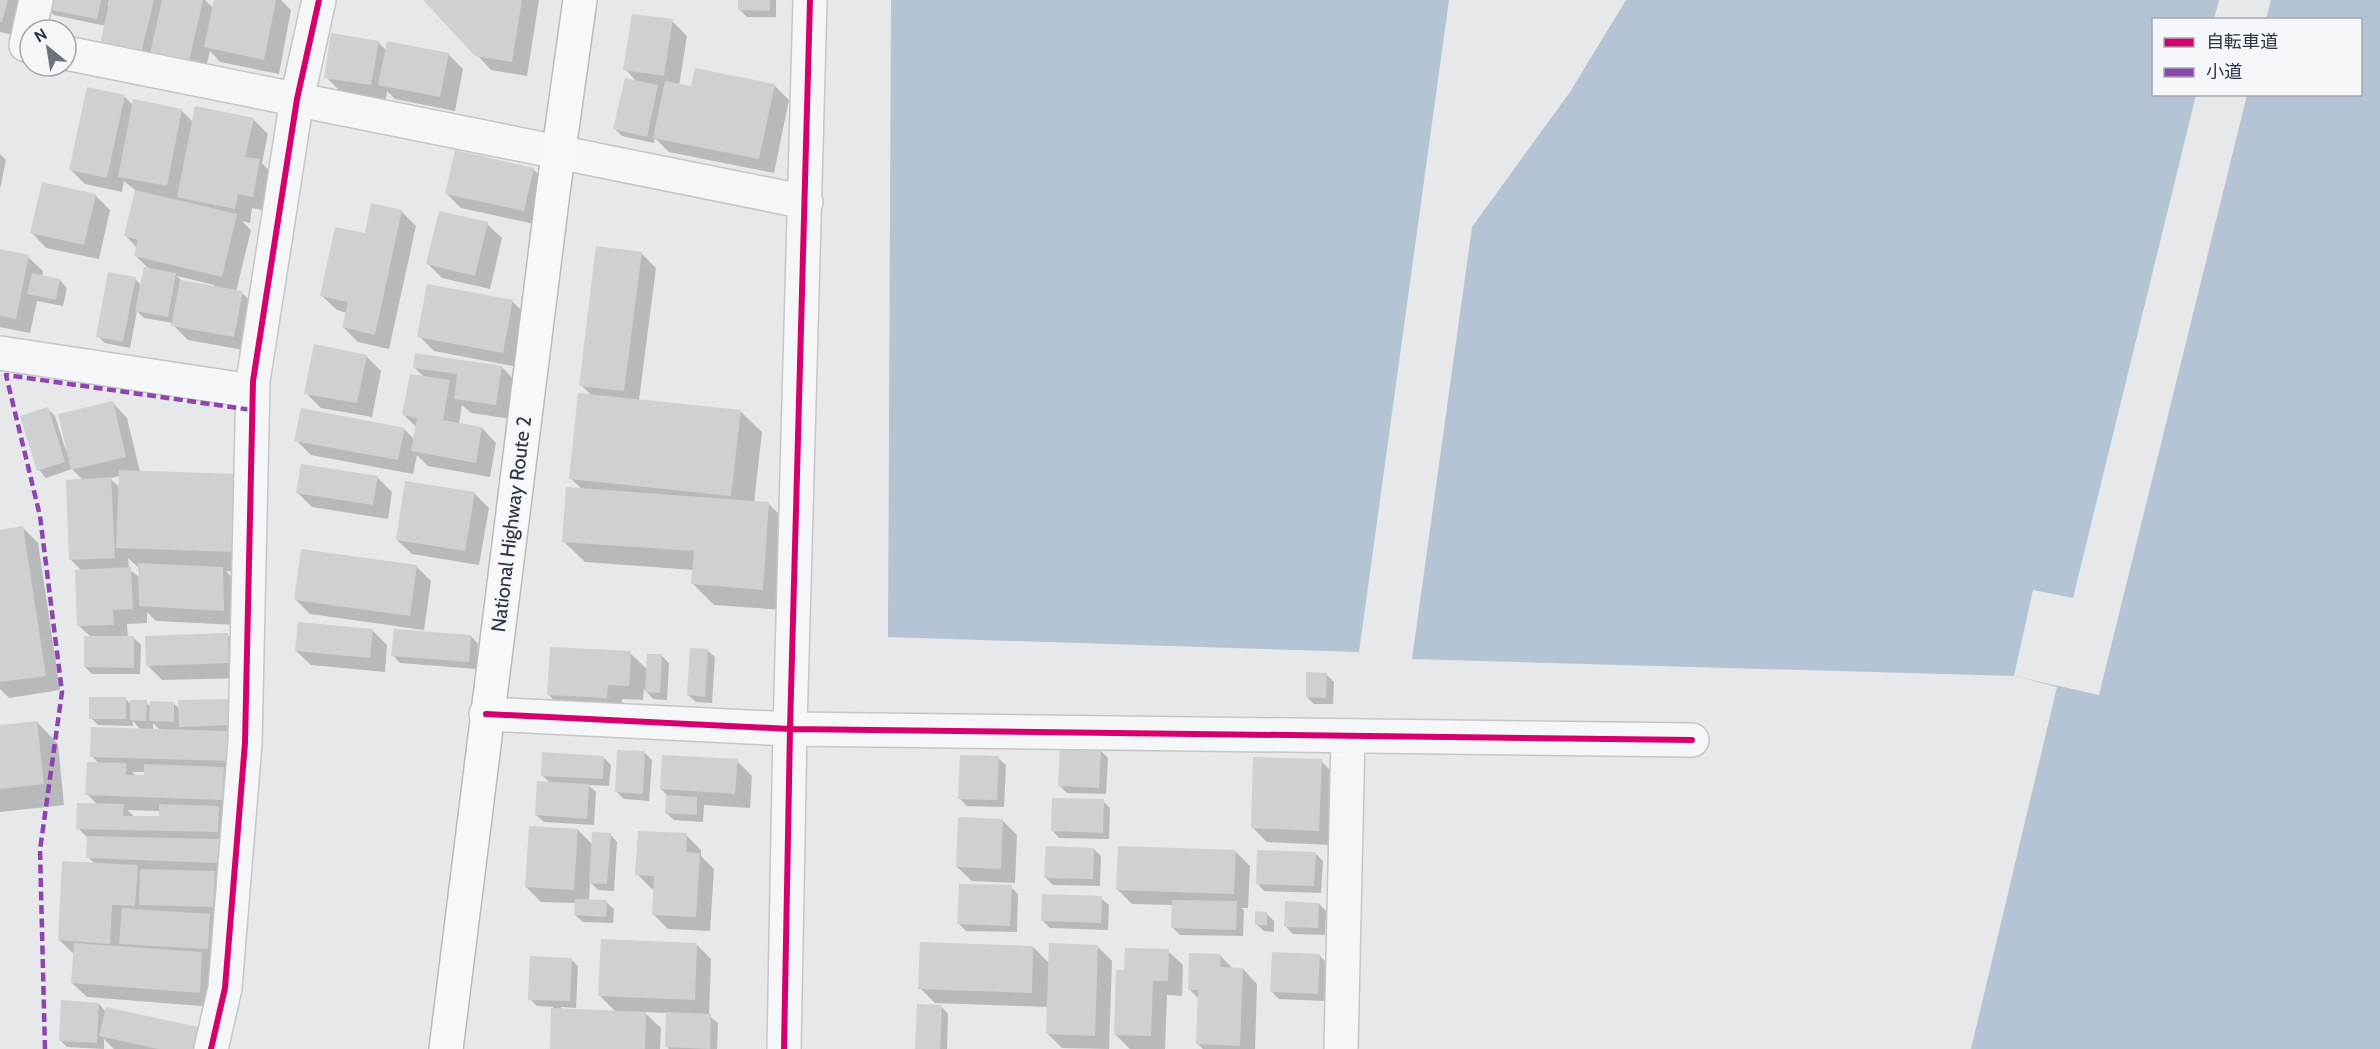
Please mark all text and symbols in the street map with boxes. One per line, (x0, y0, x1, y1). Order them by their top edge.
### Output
north arrow (18, 18, 78, 78)
legend (2152, 18, 2362, 96)
text: N (31, 24, 50, 46)
text: 自転車道 (2206, 31, 2278, 53)
text: 小道 (2206, 61, 2242, 83)
street label: National Highway Route 2 (486, 415, 536, 633)

